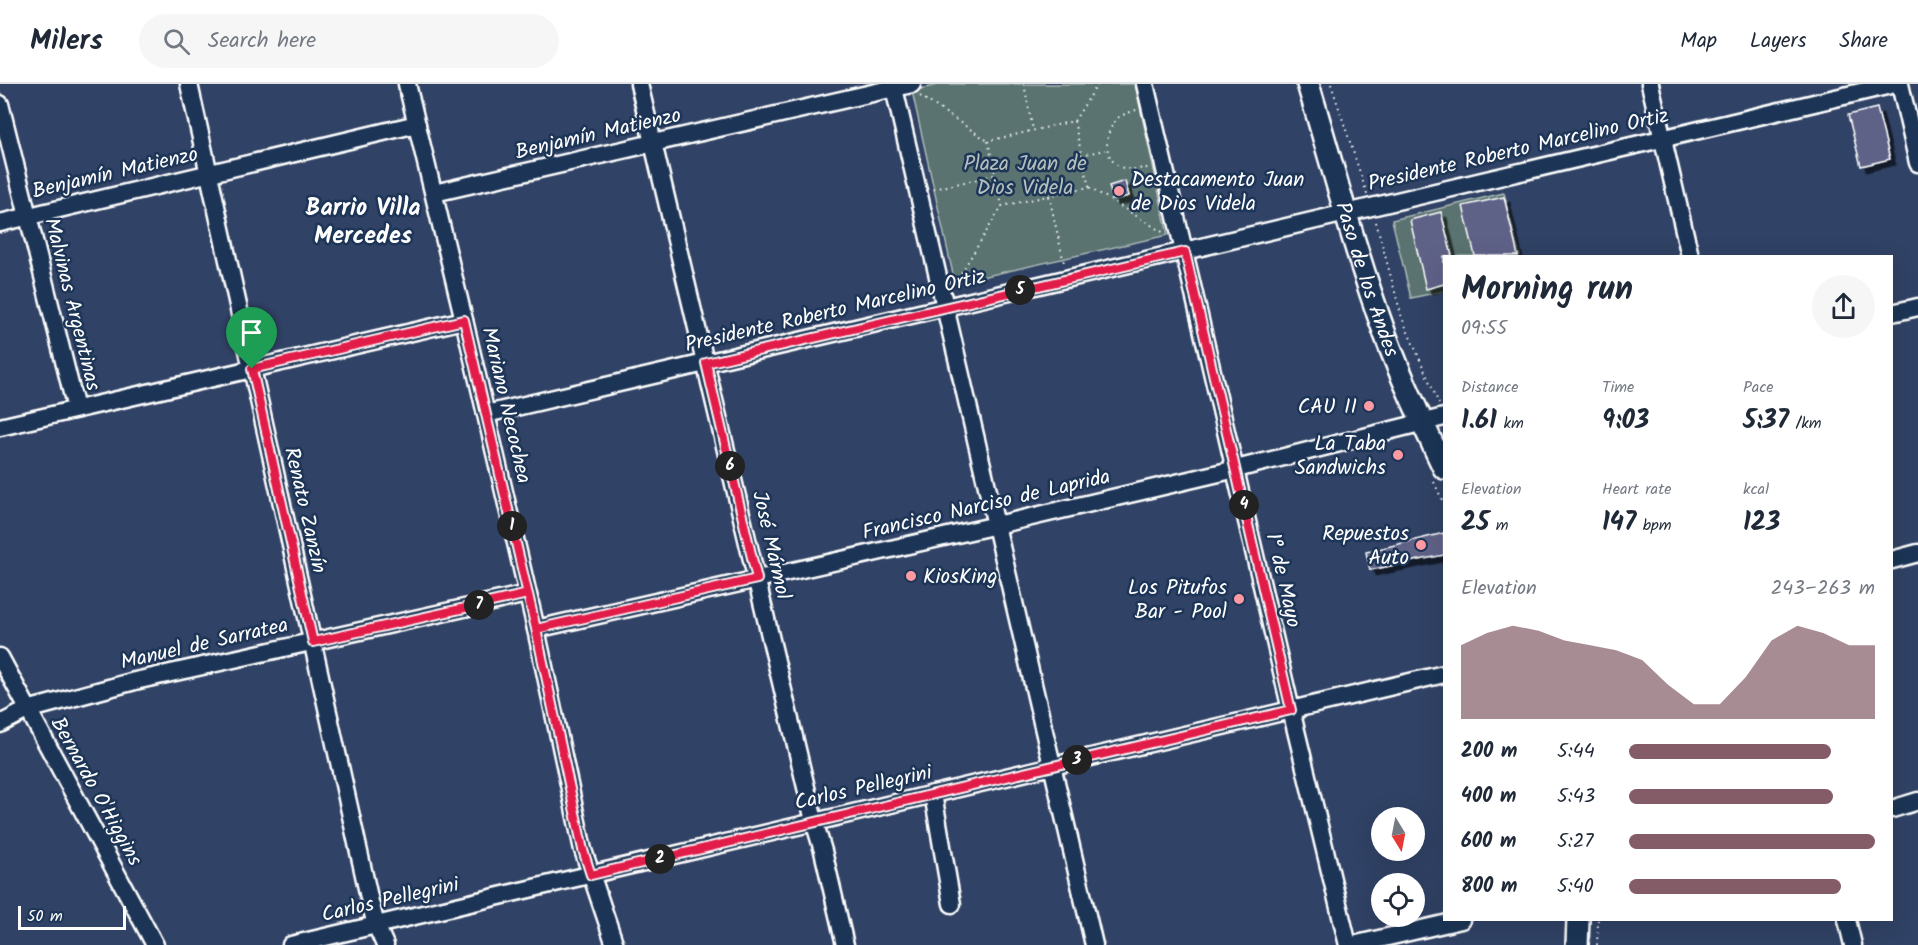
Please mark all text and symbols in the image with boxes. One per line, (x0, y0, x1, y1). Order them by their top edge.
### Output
search box (139, 14, 559, 68)
text: Milers (30, 19, 103, 64)
text: Search here (208, 24, 316, 59)
icon: search (160, 25, 193, 58)
text: Map (1680, 25, 1717, 58)
text: Layers (1750, 25, 1806, 58)
text: Share (1839, 25, 1888, 58)
street label: Benjamín Matienzo (512, 99, 685, 170)
street label: Presidente Roberto Marcelino Ortiz (1365, 100, 1672, 201)
street label: Benjamín Matienzo (29, 138, 202, 209)
park label: Plaza Juan de Dios Videla (963, 148, 1087, 205)
place label: Destacamento Juan de Dios Videla (1131, 164, 1305, 221)
marker: Destacamento Juan de Dios Videla (1112, 184, 1126, 198)
district label: Barrio Villa Mercedes (305, 189, 421, 256)
street label: Paso de los Andes (1325, 198, 1407, 362)
street label: Malvinas Argentinas (34, 214, 109, 394)
street label: Presidente Roberto Marcelino Ortiz (682, 261, 989, 362)
text: Morning run (1461, 264, 1633, 317)
pin: 5 (1005, 275, 1035, 305)
button: share (1812, 275, 1875, 338)
text: 5 (1016, 277, 1024, 302)
pin (226, 307, 277, 369)
text: 09:55 (1461, 313, 1507, 345)
icon: arrive (235, 316, 268, 349)
street label: Mariano Necochea (471, 324, 540, 487)
text: Distance (1461, 375, 1519, 400)
text: Time (1602, 375, 1634, 400)
text: Pace (1743, 375, 1774, 400)
place label: CAU II (1298, 391, 1357, 424)
marker: CAU II (1362, 399, 1376, 413)
text: 1.61 (1461, 400, 1497, 442)
text: 9:03 (1602, 400, 1649, 442)
text: 5:37 (1743, 400, 1789, 442)
text: km (1497, 411, 1524, 436)
text: /km (1789, 411, 1821, 436)
place label: La Taba Sandwichs (1295, 428, 1386, 485)
street label: Renato Zanzín (274, 444, 335, 577)
marker: La Taba Sandwichs (1391, 448, 1405, 462)
pin: 6 (715, 451, 745, 481)
text: 6 (726, 453, 734, 478)
street label: Francisco Narciso de Laprida (859, 461, 1114, 550)
text: Elevation (1461, 477, 1522, 502)
text: Heart rate (1602, 477, 1672, 502)
text: kcal (1743, 477, 1769, 502)
street label: José Mármol (742, 488, 799, 603)
pin: 4 (1229, 490, 1259, 520)
text: 4 (1240, 492, 1248, 517)
text: 25 (1461, 502, 1489, 544)
text: 147 (1602, 502, 1636, 544)
text: 123 (1743, 502, 1780, 544)
pin: 1 (497, 511, 527, 541)
text: 1 (510, 513, 514, 538)
text: m (1489, 513, 1508, 538)
text: bpm (1636, 513, 1672, 538)
place label: Repuestos Auto (1322, 518, 1409, 575)
street label: 1° de Mayo (1256, 530, 1309, 631)
marker: Repuestos Auto (1414, 538, 1428, 552)
place label: KiosKing (923, 561, 997, 594)
marker: KiosKing (904, 569, 918, 583)
place label: Los Pitufos Bar - Pool (1128, 572, 1227, 629)
text: Elevation (1461, 573, 1537, 605)
text: 243–263 m (1771, 573, 1875, 605)
pin: 7 (464, 590, 494, 620)
text: 7 (475, 592, 483, 617)
marker: Los Pitufos Bar - Pool (1232, 592, 1246, 606)
street label: Manuel de Sarratea (117, 609, 291, 680)
street label: Bernardo O'Higgins (41, 711, 150, 872)
text: 200 m (1461, 736, 1517, 768)
text: 5:44 (1557, 736, 1595, 768)
pin: 3 (1062, 745, 1092, 775)
text: 3 (1073, 747, 1081, 772)
street label: Carlos Pellegrini (791, 756, 936, 820)
text: 400 m (1461, 781, 1517, 813)
text: 5:43 (1557, 781, 1595, 813)
north arrow (1371, 807, 1425, 861)
map controls (1371, 807, 1425, 927)
text: 600 m (1461, 826, 1516, 858)
text: 5:27 (1557, 826, 1594, 858)
pin: 2 (645, 844, 675, 874)
text: 2 (655, 846, 665, 871)
street label: Carlos Pellegrini (318, 868, 463, 932)
text: 800 m (1461, 871, 1517, 903)
text: 5:40 (1557, 871, 1594, 903)
button: locate (1371, 873, 1425, 927)
scale bar (18, 903, 126, 930)
text: 50 m (27, 904, 63, 929)

